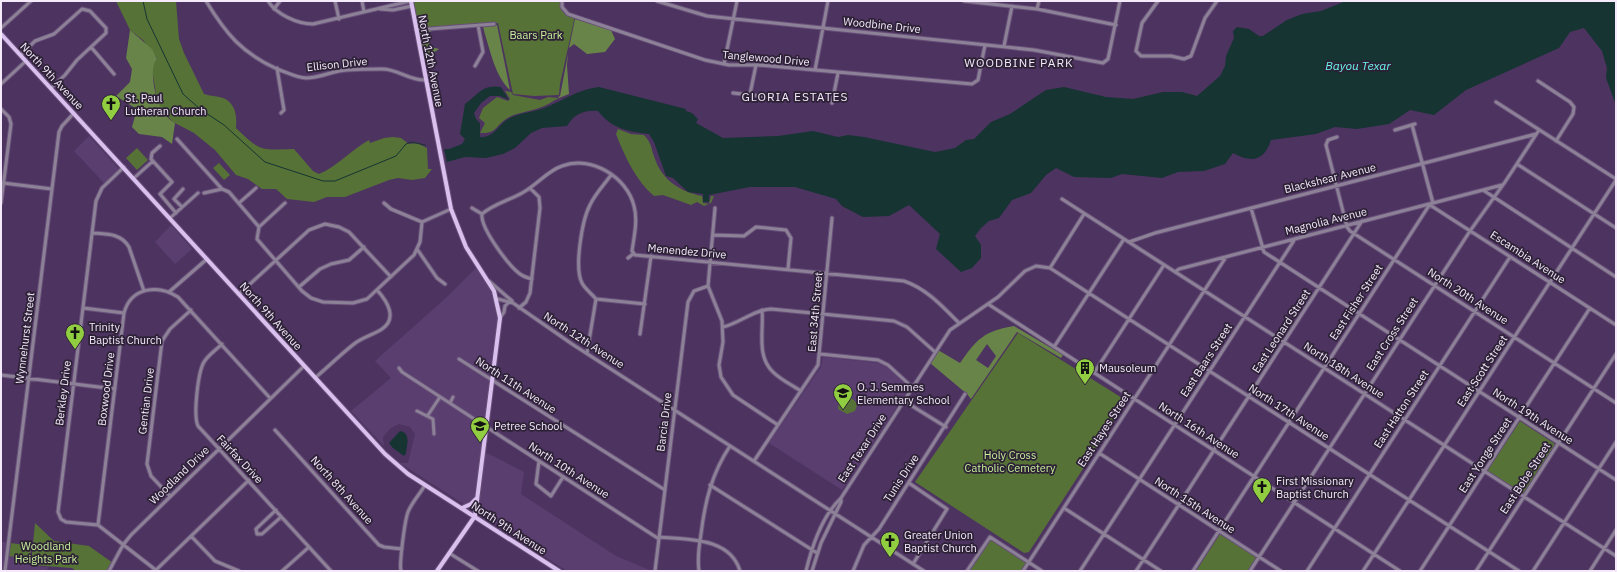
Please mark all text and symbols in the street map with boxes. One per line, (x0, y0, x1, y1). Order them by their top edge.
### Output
street label: North 12th Avenue (415, 14, 447, 108)
street label: Woodbine Drive (843, 14, 921, 36)
park label: Baars Park (509, 28, 563, 42)
street label: North 9th Avenue (17, 39, 87, 113)
street label: Tanglewood Drive (722, 47, 810, 69)
street label: Ellison Drive (306, 54, 368, 74)
district label: WOODBINE PARK (964, 55, 1074, 70)
water label: Bayou Texar (1325, 58, 1391, 73)
district label: GLORIA ESTATES (741, 89, 849, 104)
place label: St. Paul Lutheran Church (125, 91, 207, 118)
church icon: St. Paul Lutheran Church (100, 93, 122, 121)
street label: Blackshear Avenue (1283, 160, 1377, 196)
street label: Magnolia Avenue (1284, 204, 1368, 238)
street label: Escambia Avenue (1488, 227, 1568, 287)
street label: Menendez Drive (647, 241, 727, 261)
street label: East Fisher Street (1326, 261, 1386, 342)
street label: North 20th Avenue (1425, 265, 1511, 327)
street label: East 34th Street (805, 271, 825, 353)
street label: North 9th Avenue (237, 279, 305, 353)
street label: East Leonard Street (1249, 286, 1313, 375)
street label: Wynnehurst Street (12, 291, 38, 385)
street label: East Cross Street (1363, 295, 1421, 373)
street label: North 12th Avenue (541, 309, 627, 371)
place label: Trinity Baptist Church (89, 320, 162, 347)
street label: East Baars Street (1177, 320, 1235, 400)
church icon: Trinity Baptist Church (64, 322, 86, 350)
street label: East Scott Street (1454, 333, 1510, 409)
street label: North 18th Avenue (1301, 339, 1387, 401)
street label: Boxwood Drive (95, 351, 117, 427)
street label: North 11th Avenue (473, 354, 559, 416)
building icon: Mausoleum (1074, 357, 1096, 385)
street label: Berkley Drive (52, 360, 74, 426)
place label: Mausoleum (1099, 361, 1156, 375)
street label: Gentian Drive (135, 367, 157, 435)
street label: East Hatton Street (1371, 367, 1432, 451)
place label: O. J. Semmes Elementary School (857, 380, 950, 407)
street label: North 17th Avenue (1246, 381, 1332, 443)
school or university icon: O. J. Semmes Elementary School (832, 382, 854, 410)
street label: North 19th Avenue (1490, 385, 1576, 447)
street label: East Hayes Street (1074, 388, 1134, 469)
street label: Barcia Drive (653, 392, 675, 452)
street label: North 16th Avenue (1156, 399, 1242, 461)
street label: East Texar Drive (835, 411, 889, 485)
school or university icon: Petree School (469, 415, 491, 443)
street label: East Yonge Street (1455, 415, 1515, 495)
place label: Petree School (494, 419, 563, 433)
street label: Fairfax Drive (214, 432, 266, 486)
street label: North 10th Avenue (526, 439, 612, 501)
street label: East Bobe Street (1497, 439, 1553, 516)
street label: Woodland Drive (146, 443, 212, 507)
park label: Holy Cross Catholic Cemetery (965, 448, 1056, 475)
street label: Tunis Drive (880, 451, 922, 505)
street label: North 8th Avenue (308, 453, 376, 527)
street label: North 15th Avenue (1152, 474, 1238, 536)
place label: First Missionary Baptist Church (1276, 474, 1354, 501)
church icon: First Missionary Baptist Church (1251, 476, 1273, 504)
street label: North 9th Avenue (469, 499, 549, 557)
place label: Greater Union Baptist Church (904, 528, 977, 555)
church icon: Greater Union Baptist Church (879, 530, 901, 558)
park label: Woodland Heights Park (15, 539, 78, 566)

